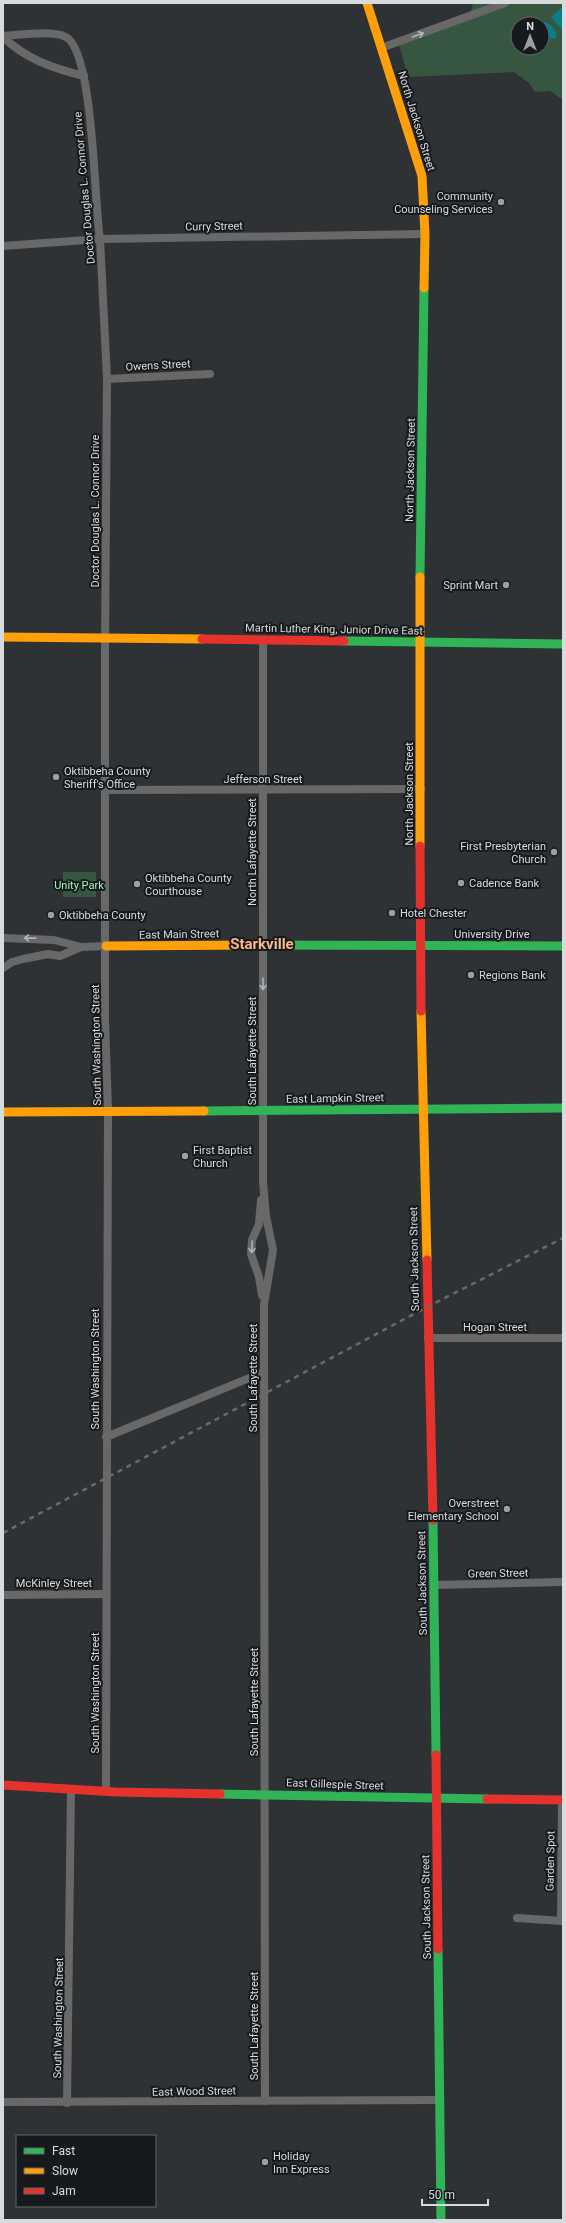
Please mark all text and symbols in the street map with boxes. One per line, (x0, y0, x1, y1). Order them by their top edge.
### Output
north arrow (510, 16, 550, 56)
text: N (526, 20, 534, 33)
one-way arrow (411, 30, 423, 38)
street label: North Jackson Street (395, 70, 438, 173)
street label: Doctor Douglas L. Connor Drive (71, 111, 98, 265)
place label: Community Counseling Services (394, 190, 494, 216)
marker: Community Counseling Services (496, 197, 506, 207)
street label: Curry Street (185, 219, 243, 234)
street label: Owens Street (125, 357, 191, 374)
street label: North Jackson Street (403, 418, 418, 522)
street label: Doctor Douglas L. Connor Drive (89, 434, 102, 587)
place label: Sprint Mart (443, 579, 498, 592)
marker: Sprint Mart (501, 580, 511, 590)
street label: Martin Luther King, Junior Drive East (245, 621, 423, 638)
street label: North Jackson Street (403, 742, 416, 846)
place label: Oktibbeha County Sheriff's Office (64, 765, 152, 791)
marker: Oktibbeha County Sheriff's Office (51, 772, 61, 782)
street label: Jefferson Street (224, 773, 303, 786)
street label: North Lafayette Street (246, 798, 259, 906)
place label: First Presbyterian Church (460, 840, 546, 866)
marker: First Presbyterian Church (549, 847, 559, 857)
place label: Oktibbeha County Courthouse (145, 872, 233, 898)
place label: Cadence Bank (469, 877, 539, 890)
marker: Cadence Bank (456, 878, 466, 888)
park label: Unity Park (54, 879, 104, 892)
marker: Oktibbeha County Courthouse (132, 879, 142, 889)
place label: Hotel Chester (400, 907, 467, 920)
marker: Hotel Chester (387, 908, 397, 918)
place label: Oktibbeha County (59, 909, 147, 922)
marker: Oktibbeha County (46, 910, 56, 920)
street label: East Main Street (139, 927, 220, 942)
street label: University Drive (454, 928, 530, 941)
one-way arrow (24, 935, 37, 942)
district label: Starkville (230, 935, 294, 953)
place label: Regions Bank (479, 969, 546, 982)
marker: Regions Bank (466, 970, 476, 980)
one-way arrow (259, 977, 267, 990)
street label: South Washington Street (89, 984, 104, 1106)
street label: South Lafayette Street (246, 996, 259, 1105)
street label: East Lampkin Street (286, 1091, 385, 1106)
place label: First Baptist Church (193, 1144, 252, 1170)
marker: First Baptist Church (180, 1151, 190, 1161)
street label: South Jackson Street (407, 1206, 422, 1311)
one-way arrow (248, 1240, 255, 1253)
street label: South Washington Street (89, 1308, 102, 1430)
street label: Hogan Street (463, 1321, 527, 1334)
street label: South Lafayette Street (247, 1323, 260, 1432)
place label: Overstreet Elementary School (408, 1497, 499, 1523)
marker: Overstreet Elementary School (502, 1504, 512, 1514)
street label: South Jackson Street (415, 1530, 430, 1635)
street label: Green Street (468, 1566, 529, 1581)
street label: McKinley Street (16, 1577, 93, 1590)
street label: South Washington Street (89, 1632, 102, 1754)
street label: South Lafayette Street (248, 1647, 261, 1756)
street label: East Gillespie Street (286, 1776, 384, 1793)
street label: Garden Spot (543, 1830, 558, 1891)
street label: South Jackson Street (419, 1854, 434, 1959)
street label: South Washington Street (51, 1957, 66, 2079)
street label: South Lafayette Street (248, 1971, 261, 2080)
street label: East Wood Street (152, 2084, 237, 2099)
legend (16, 2135, 156, 2207)
text: Fast (52, 2144, 75, 2158)
place label: Holiday Inn Express (273, 2150, 330, 2176)
marker: Holiday Inn Express (260, 2157, 270, 2167)
text: Slow (52, 2164, 78, 2178)
scale bar (422, 2181, 488, 2207)
text: Jam (52, 2184, 76, 2198)
text: 50 m (428, 2188, 455, 2202)

